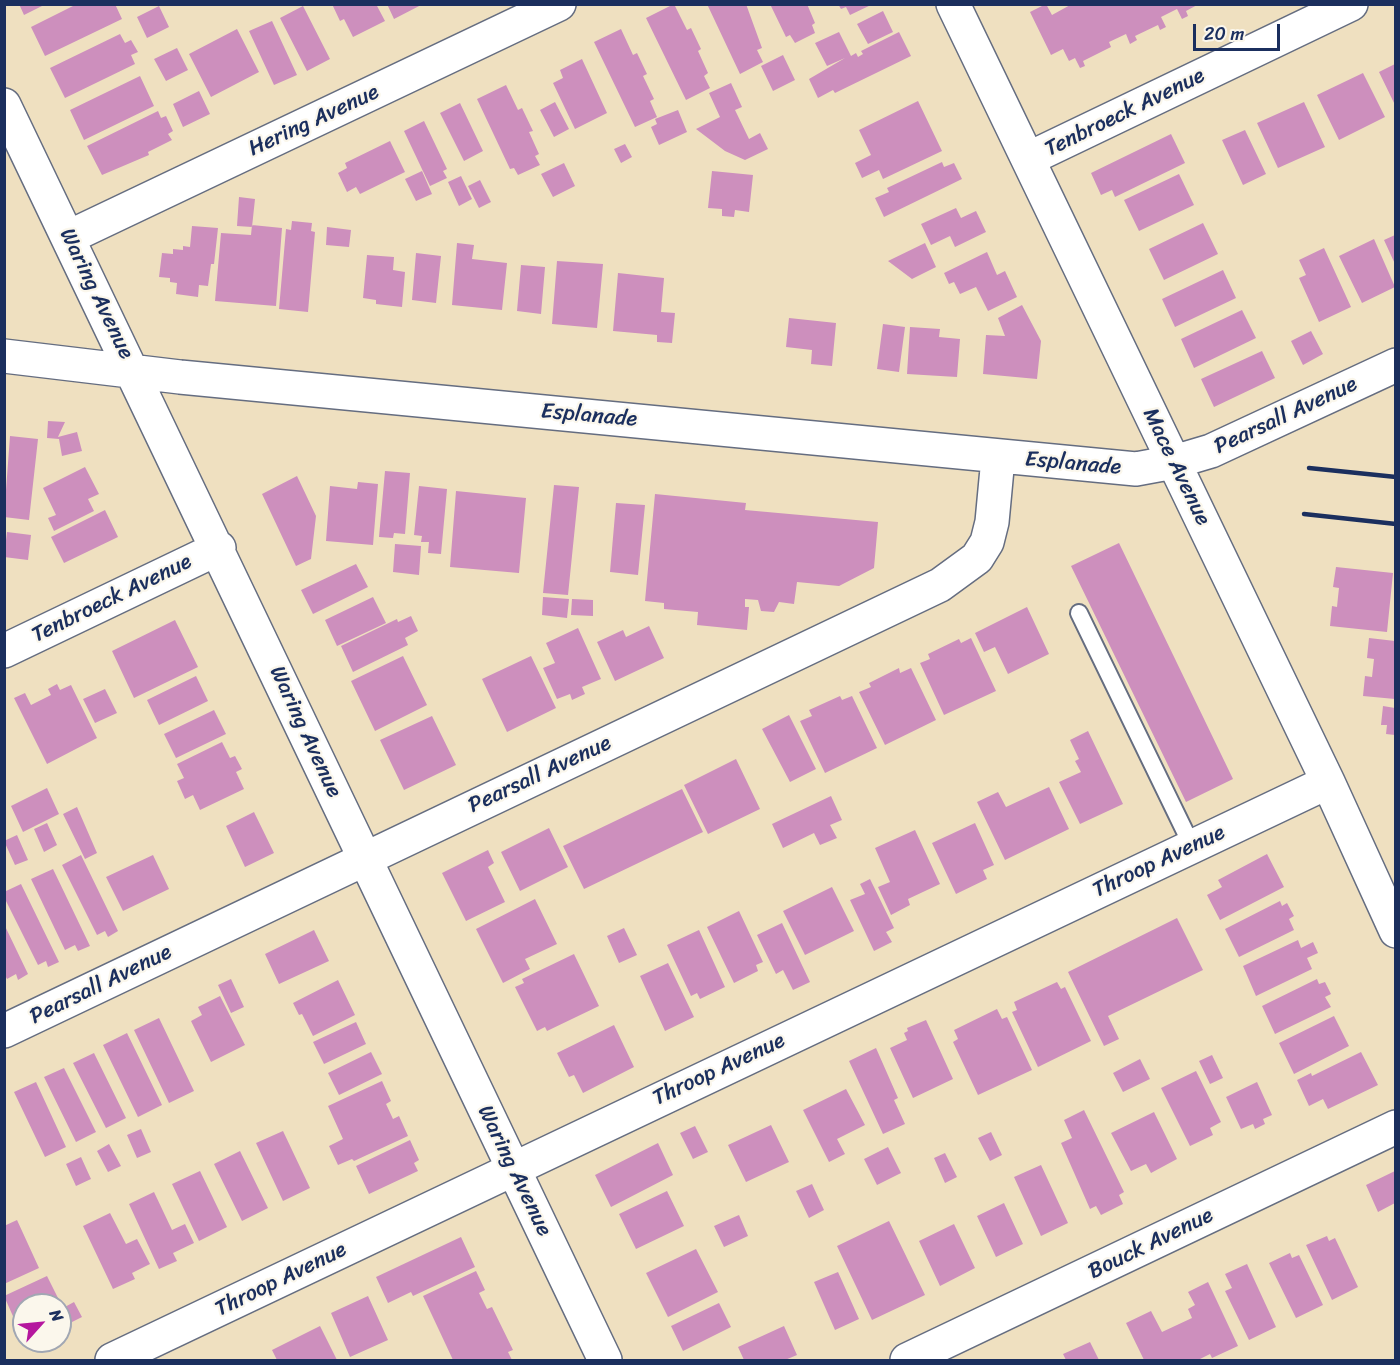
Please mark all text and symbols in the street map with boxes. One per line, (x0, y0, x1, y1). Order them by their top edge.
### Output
scale bar (1196, 12, 1283, 50)
text: 20 m (1204, 18, 1244, 50)
street label: Tenbroeck Avenue (1041, 63, 1209, 163)
street label: Hering Avenue (245, 79, 383, 163)
street label: Waring Avenue (53, 224, 139, 364)
street label: Pearsall Avenue (1210, 371, 1362, 461)
street label: Esplanade (540, 399, 638, 433)
street label: Mace Avenue (1136, 404, 1216, 530)
street label: Esplanade (1024, 447, 1122, 481)
street label: Tenbroeck Avenue (28, 549, 196, 649)
street label: Waring Avenue (263, 662, 347, 802)
street label: Pearsall Avenue (464, 730, 616, 820)
street label: Throop Avenue (1089, 820, 1229, 904)
street label: Pearsall Avenue (26, 939, 176, 1031)
street label: Throop Avenue (649, 1028, 789, 1112)
street label: Waring Avenue (471, 1101, 557, 1241)
street label: Bouck Avenue (1084, 1202, 1218, 1286)
street label: Throop Avenue (211, 1237, 351, 1323)
north arrow (12, 1293, 72, 1353)
text: N (41, 1304, 72, 1327)

